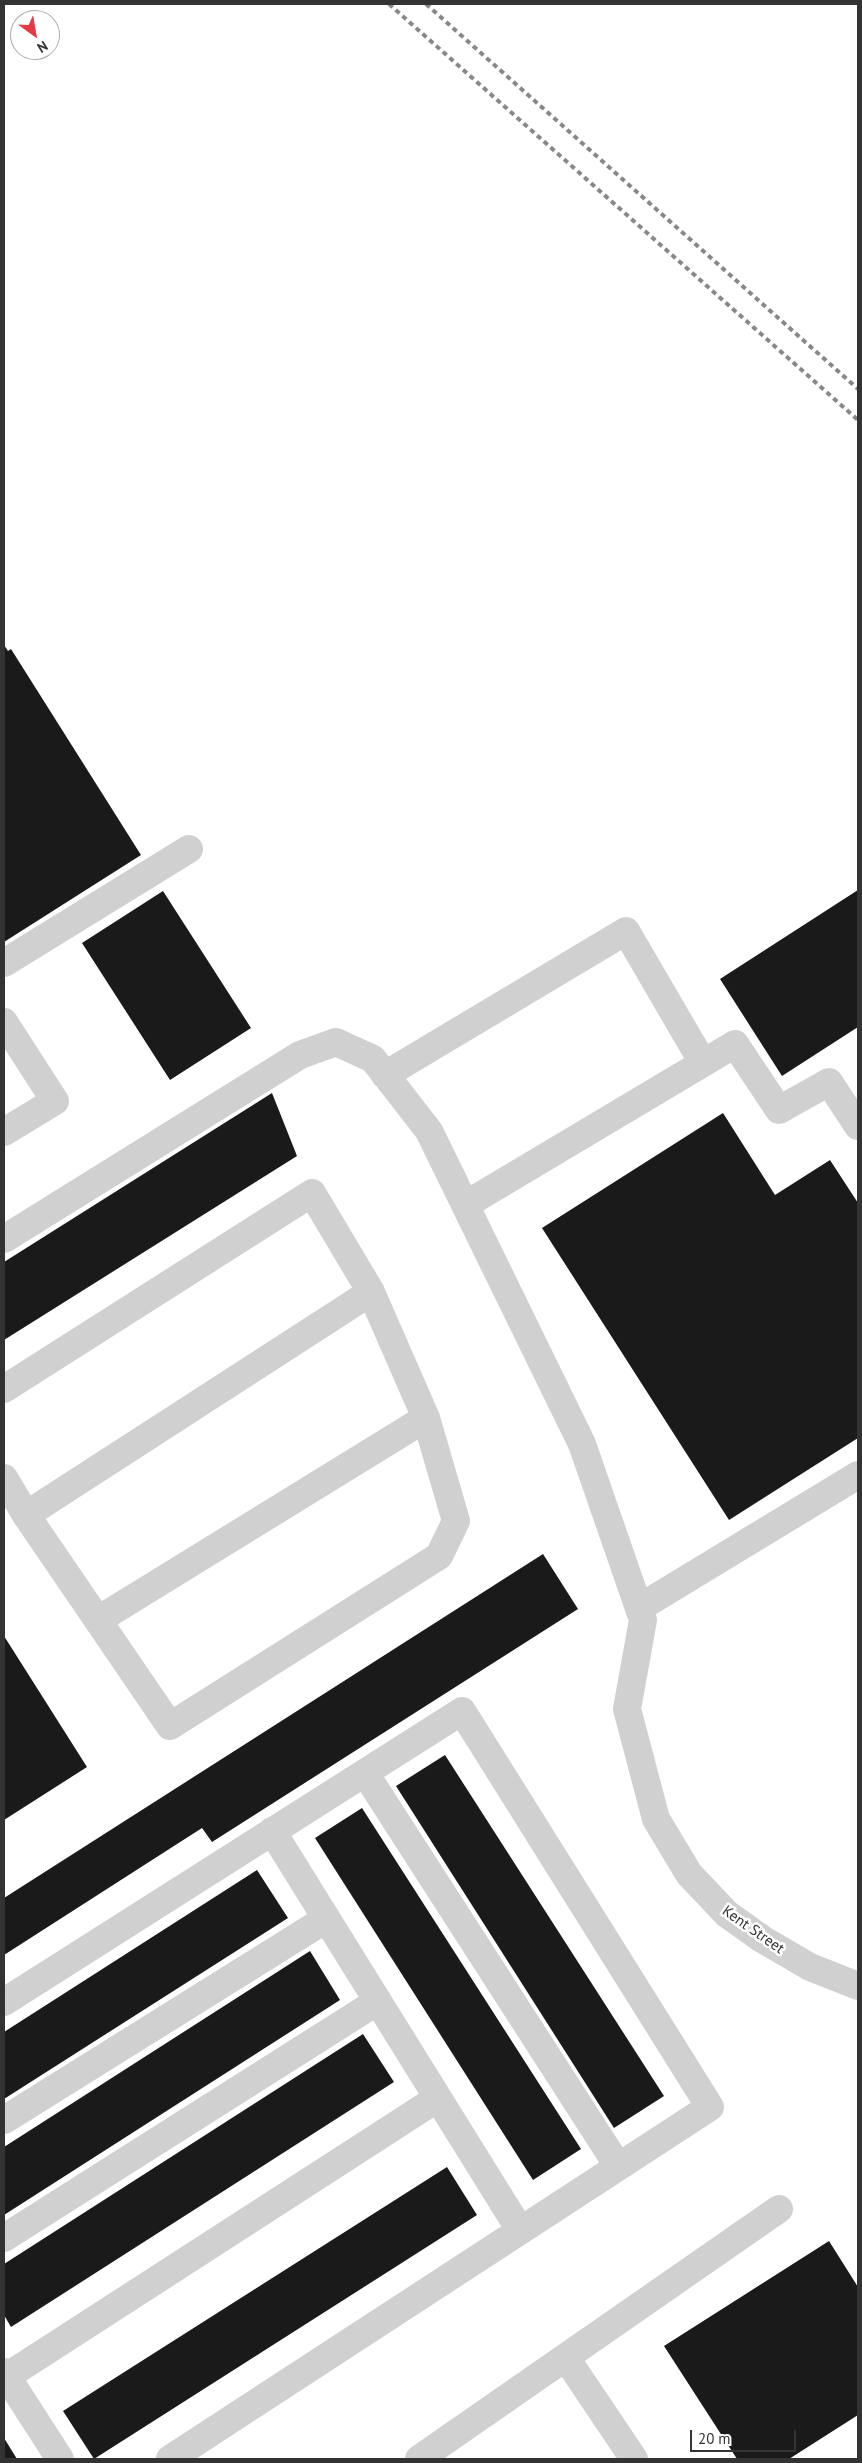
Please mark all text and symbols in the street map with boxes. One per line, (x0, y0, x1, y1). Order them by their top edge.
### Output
north arrow (10, 10, 60, 60)
text: N (34, 37, 51, 57)
street label: Kent Street (718, 1902, 788, 1958)
scale bar (692, 2420, 798, 2452)
text: 20 m (698, 2429, 731, 2448)

